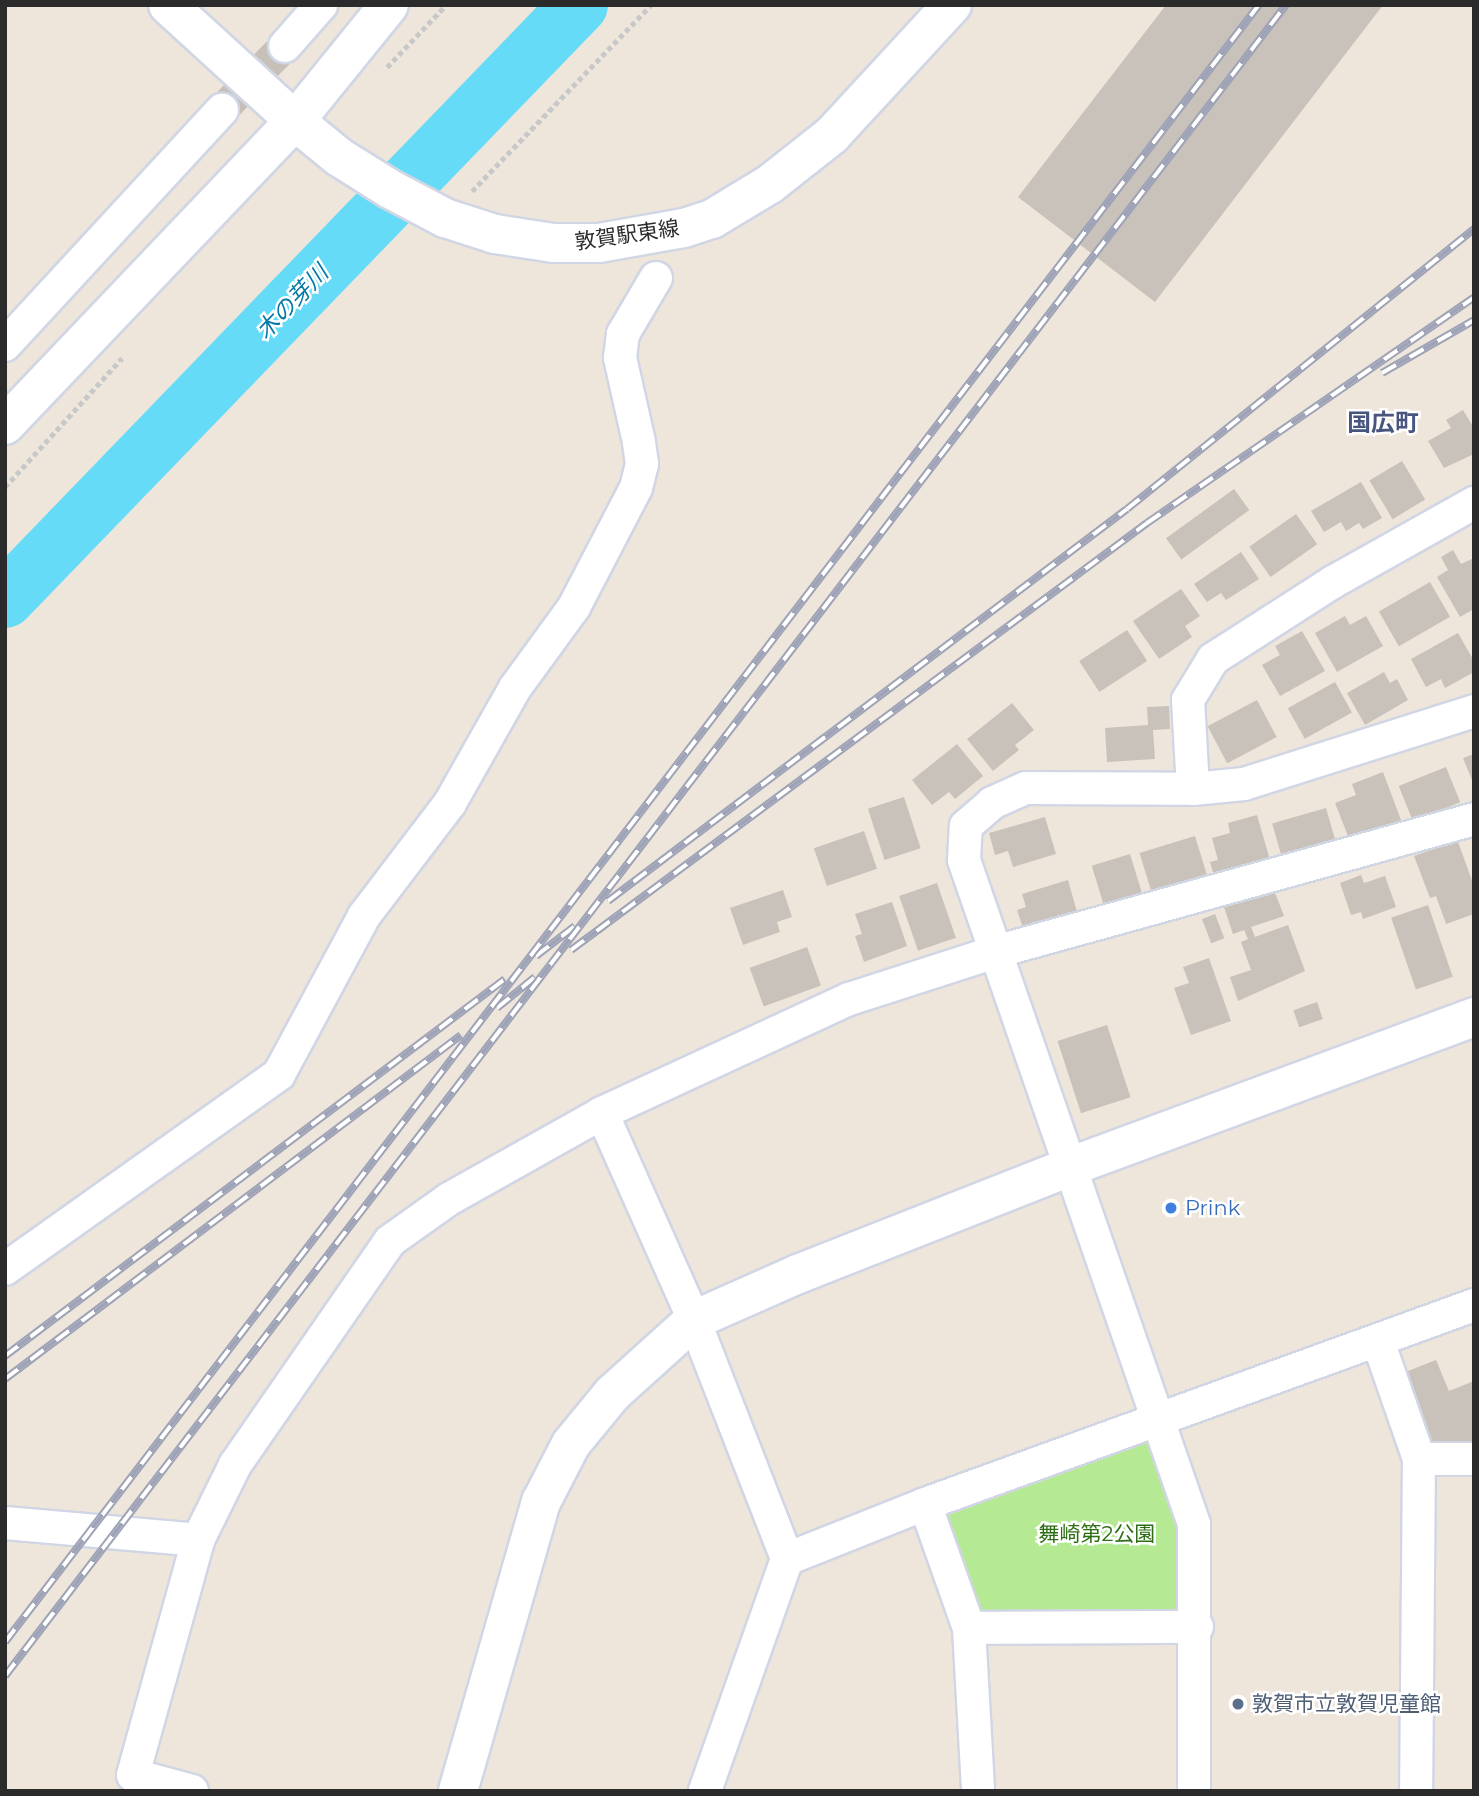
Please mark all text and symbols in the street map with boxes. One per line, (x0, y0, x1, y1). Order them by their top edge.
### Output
street label: 敦賀駅東線 (573, 215, 681, 255)
water label: 木の芽川 (250, 259, 334, 345)
district label: 国広町 (1347, 409, 1419, 437)
place label: Prink (1185, 1195, 1240, 1221)
marker: Prink (1163, 1200, 1179, 1216)
park label: 舞崎第2公園 (1039, 1521, 1155, 1547)
place label: 敦賀市立敦賀児童館 (1252, 1691, 1441, 1717)
marker: 敦賀市立敦賀児童館 (1230, 1696, 1246, 1712)

